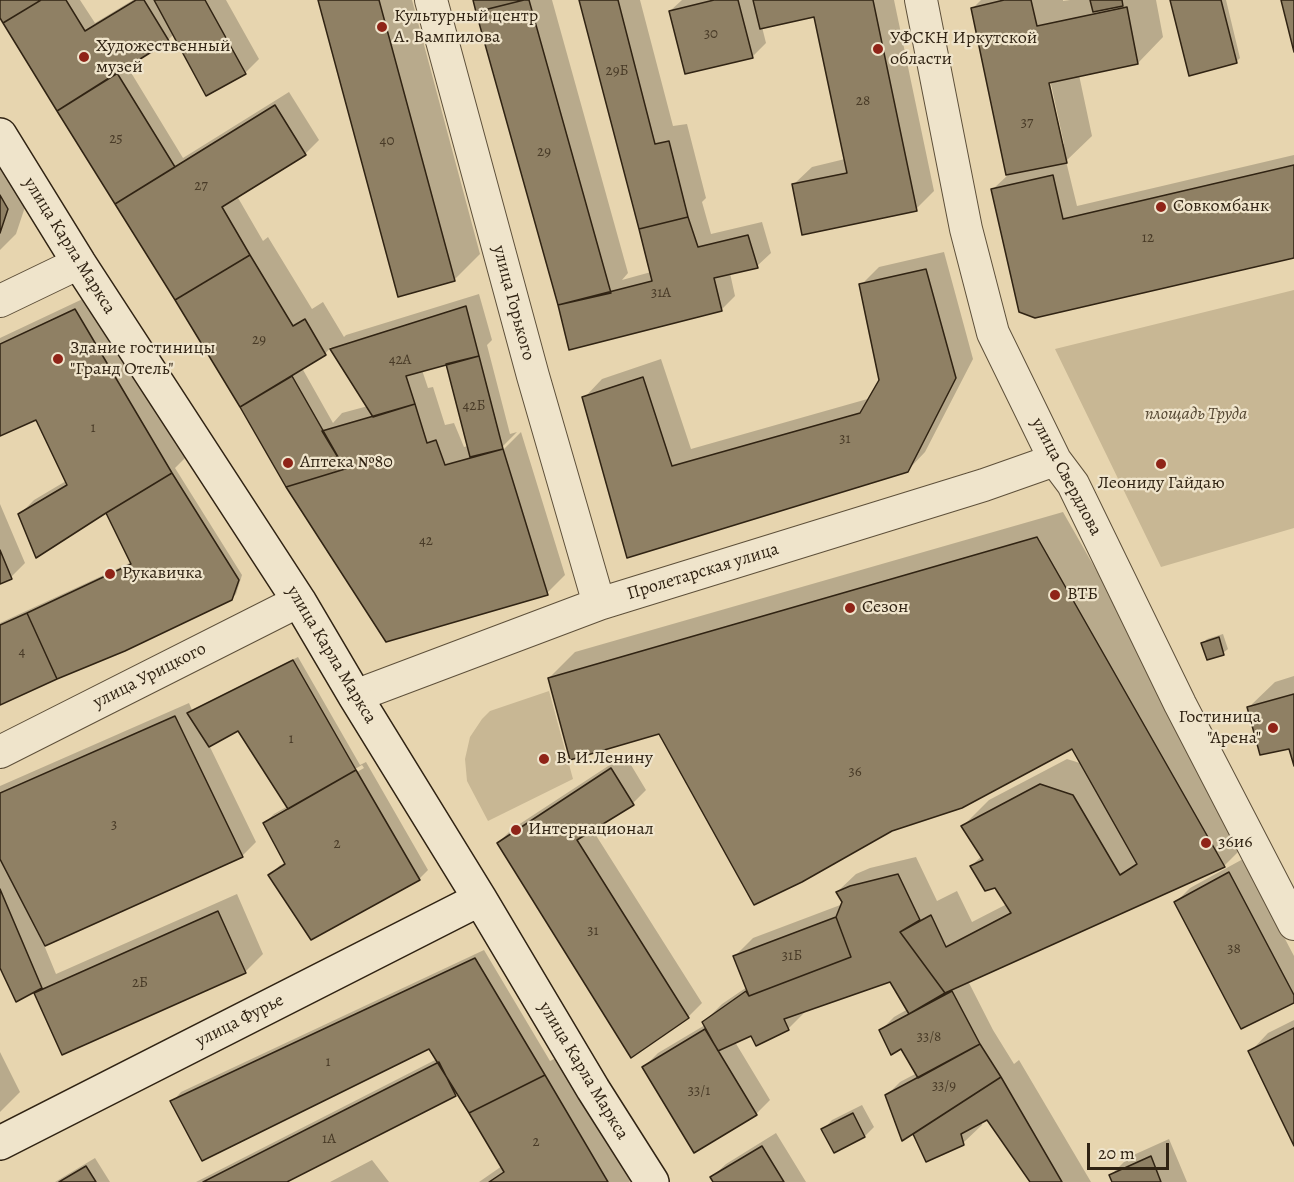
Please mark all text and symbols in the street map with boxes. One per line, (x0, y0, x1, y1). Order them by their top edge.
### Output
place label: Культурный центр А. Вампилова (394, 6, 538, 48)
marker: Культурный центр А. Вампилова (375, 20, 389, 34)
house number: 30 (704, 25, 718, 43)
place label: УФСКН Иркутской области (890, 28, 1037, 70)
place label: Художественный музей (96, 36, 230, 78)
marker: УФСКН Иркутской области (871, 42, 885, 56)
marker: Художественный музей (77, 50, 91, 64)
house number: 29Б (606, 62, 628, 80)
house number: 28 (856, 92, 870, 110)
house number: 37 (1021, 114, 1033, 132)
house number: 25 (109, 130, 123, 148)
house number: 40 (380, 132, 394, 150)
house number: 29 (537, 143, 551, 161)
street label: улица Карла Маркса (18, 174, 120, 318)
house number: 27 (194, 177, 208, 195)
place label: Совкомбанк (1173, 196, 1269, 218)
marker: Совкомбанк (1154, 200, 1168, 214)
house number: 12 (1142, 229, 1154, 247)
street label: улица Горького (487, 243, 539, 363)
house number: 31А (651, 284, 671, 302)
house number: 29 (252, 331, 266, 349)
place label: Здание гостиницы "Гранд Отель" (70, 338, 215, 380)
house number: 42А (389, 351, 411, 369)
marker: Здание гостиницы "Гранд Отель" (51, 352, 65, 366)
house number: 42Б (463, 397, 485, 415)
park label: площадь Труда (1145, 404, 1247, 426)
street label: улица Свердлова (1026, 414, 1106, 540)
house number: 1 (90, 419, 96, 437)
house number: 31 (839, 430, 851, 448)
place label: Аптека №80 (300, 452, 393, 474)
marker: Аптека №80 (281, 456, 295, 470)
marker: Леониду Гайдаю (1154, 457, 1168, 471)
place label: Леониду Гайдаю (1097, 473, 1225, 495)
house number: 42 (419, 532, 433, 550)
street label: Пролетарская улица (625, 539, 781, 605)
place label: Рукавичка (122, 563, 203, 585)
marker: Рукавичка (103, 567, 117, 581)
street label: улица Карла Маркса (281, 582, 381, 728)
place label: ВТБ (1067, 584, 1098, 606)
marker: ВТБ (1048, 588, 1062, 602)
place label: Сезон (862, 597, 908, 619)
marker: Сезон (843, 601, 857, 615)
street label: улица Урицкого (90, 638, 210, 714)
house number: 4 (19, 643, 25, 661)
place label: Гостиница "Арена" (1179, 707, 1261, 750)
marker: Гостиница "Арена" (1266, 721, 1280, 735)
house number: 1 (288, 730, 294, 748)
place label: В. И.Ленину (556, 748, 653, 770)
marker: В. И.Ленину (537, 752, 551, 766)
house number: 36 (848, 763, 862, 781)
house number: 3 (111, 816, 117, 834)
place label: Интернационал (528, 819, 654, 841)
marker: Интернационал (509, 823, 523, 837)
place label: 36и6 (1218, 832, 1253, 854)
house number: 2 (333, 835, 341, 853)
marker: 36и6 (1199, 836, 1213, 850)
house number: 31 (587, 922, 599, 940)
house number: 38 (1227, 940, 1241, 958)
house number: 31Б (782, 947, 802, 965)
house number: 2Б (132, 974, 148, 992)
street label: улица Фурье (192, 990, 288, 1052)
street label: улица Карла Маркса (533, 998, 633, 1144)
house number: 33/8 (917, 1028, 941, 1046)
house number: 1 (325, 1053, 331, 1071)
house number: 33/9 (932, 1077, 956, 1095)
house number: 33/1 (688, 1082, 710, 1100)
house number: 1А (322, 1130, 336, 1148)
scale bar (1090, 1131, 1172, 1169)
house number: 2 (532, 1133, 540, 1151)
text: 20 m (1098, 1141, 1135, 1165)

